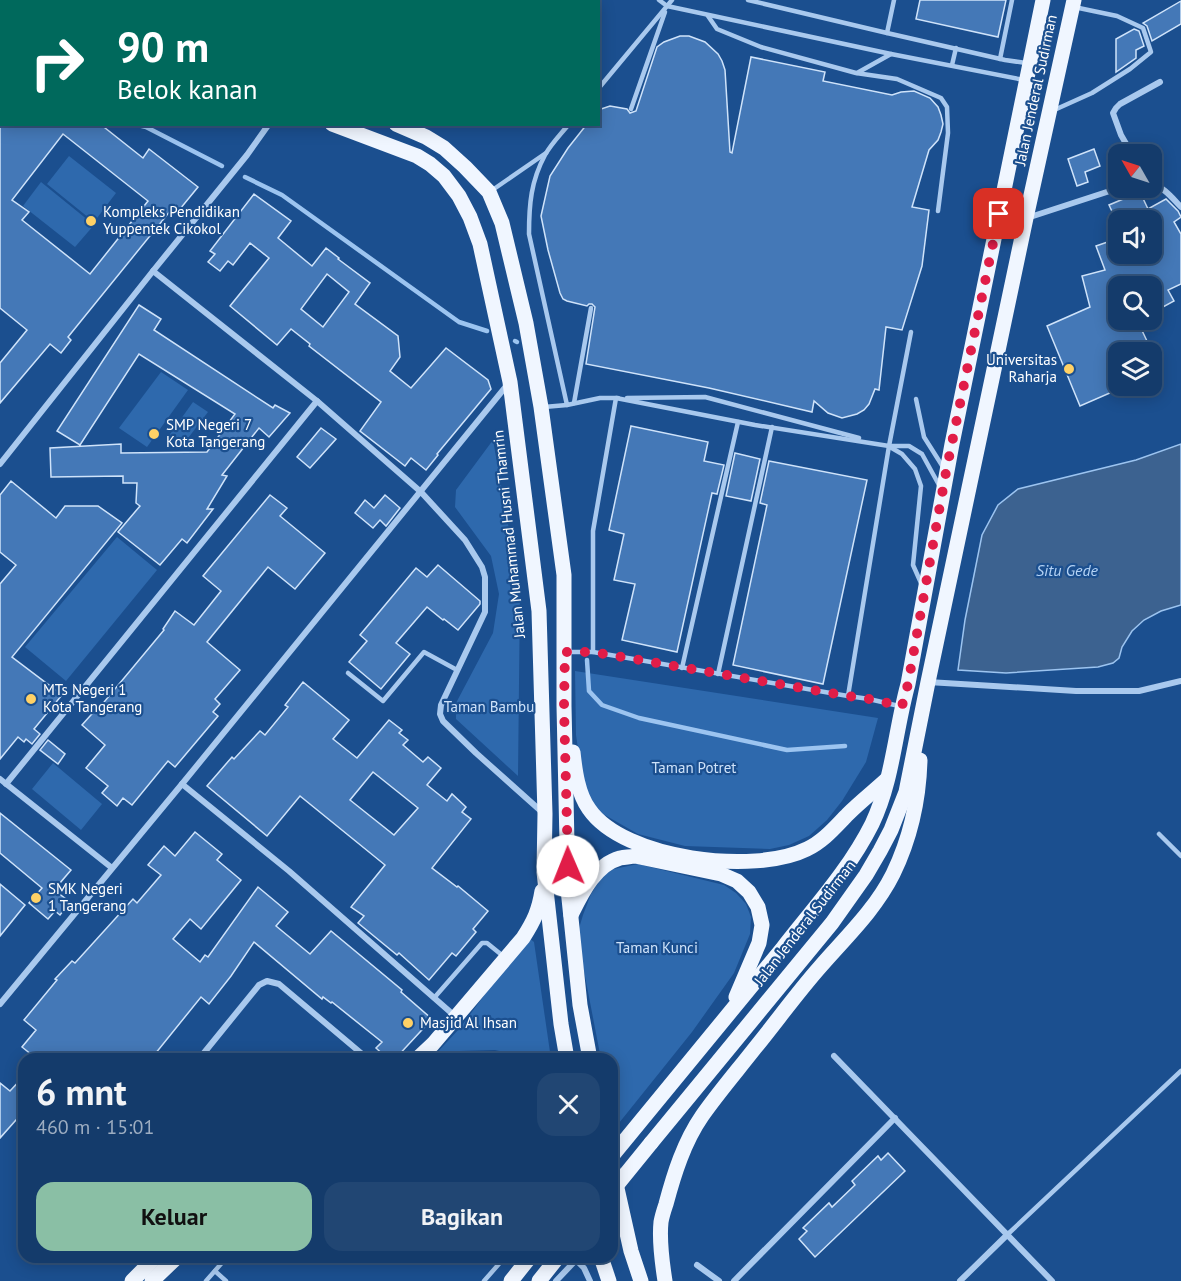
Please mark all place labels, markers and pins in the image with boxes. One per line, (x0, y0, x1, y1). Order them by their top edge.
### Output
pin (973, 188, 1024, 239)
place label: Kompleks Pendidikan Yuppentek Cikokol (103, 202, 240, 238)
marker: Kompleks Pendidikan Yuppentek Cikokol (84, 214, 98, 228)
place label: Universitas Raharja (986, 350, 1057, 386)
marker: Universitas Raharja (1062, 362, 1076, 376)
place label: SMP Negeri 7 Kota Tangerang (166, 415, 265, 451)
marker: SMP Negeri 7 Kota Tangerang (147, 427, 161, 441)
place label: MTs Negeri 1 Kota Tangerang (43, 680, 142, 716)
marker: MTs Negeri 1 Kota Tangerang (24, 692, 38, 706)
place label: SMK Negeri 1 Tangerang (48, 879, 127, 915)
marker: SMK Negeri 1 Tangerang (29, 891, 43, 905)
place label: Masjid Al Ihsan (420, 1013, 517, 1032)
marker: Masjid Al Ihsan (401, 1016, 415, 1030)

